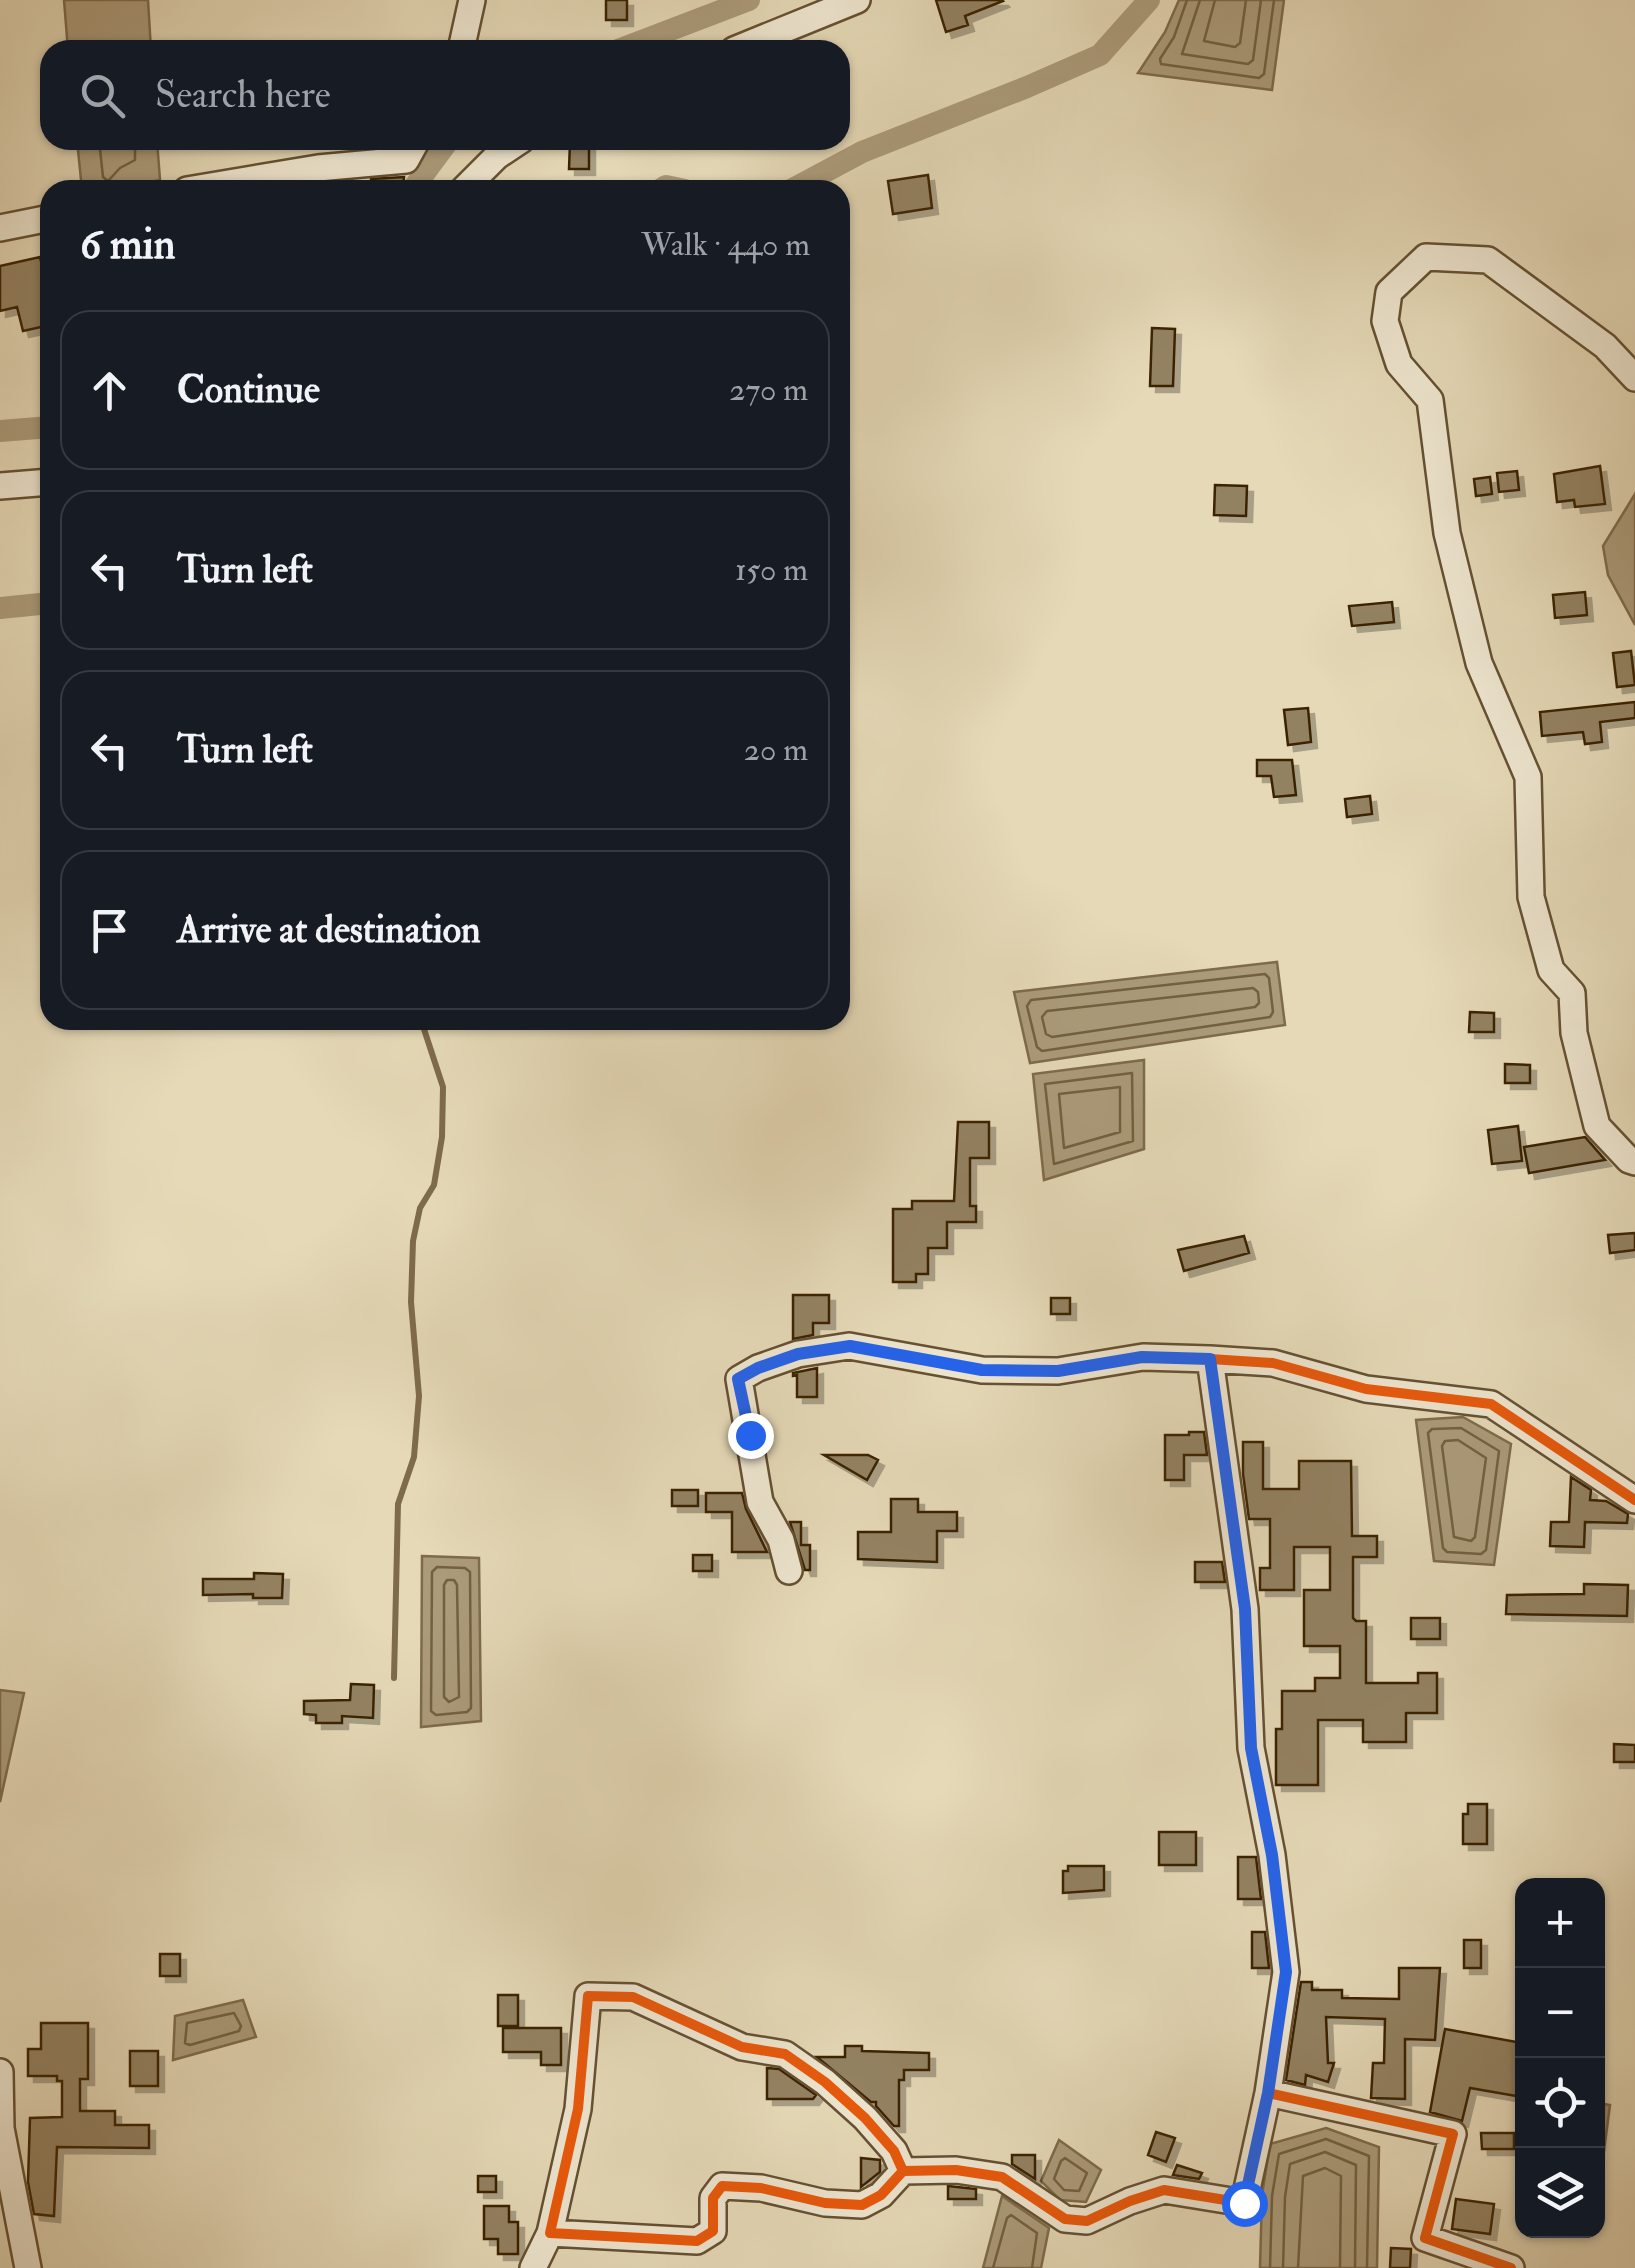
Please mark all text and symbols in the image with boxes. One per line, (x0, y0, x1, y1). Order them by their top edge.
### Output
search box (40, 40, 850, 150)
icon: search (75, 68, 130, 123)
text: Search here (155, 71, 331, 119)
text: 6 min (80, 219, 175, 271)
text: Walk · 440 m (641, 225, 810, 265)
icon: ahead (82, 363, 137, 418)
text: Continue (177, 366, 320, 414)
text: 270 m (729, 370, 808, 410)
icon: left (82, 543, 137, 598)
text: Turn left (177, 546, 313, 594)
text: 150 m (735, 550, 808, 590)
icon: left (82, 723, 137, 778)
text: Turn left (177, 726, 313, 774)
text: 20 m (744, 730, 808, 770)
icon: arrive (82, 903, 137, 958)
text: Arrive at destination (177, 906, 481, 954)
route end (728, 1413, 774, 1459)
map controls (1515, 1878, 1605, 2238)
button: + (1515, 1878, 1605, 1968)
button: − (1515, 1968, 1605, 2058)
button: locate (1515, 2058, 1605, 2148)
button: layers (1515, 2148, 1605, 2238)
route start (1222, 2181, 1268, 2227)

